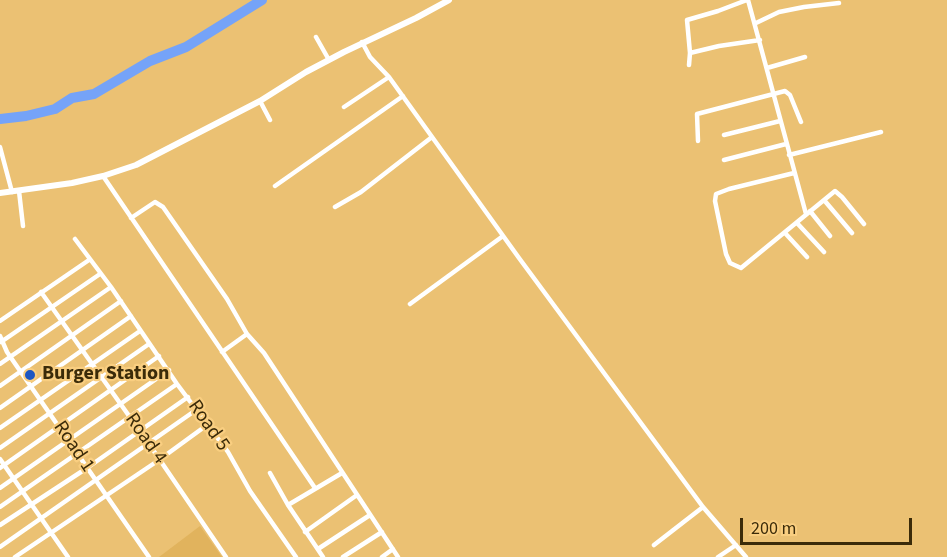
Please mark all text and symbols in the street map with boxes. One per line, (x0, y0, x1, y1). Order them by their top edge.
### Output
place label: Burger Station (42, 363, 170, 387)
marker: Burger Station (23, 368, 37, 382)
street label: Road 5 (182, 396, 234, 456)
street label: Road 4 (119, 409, 171, 469)
street label: Road 1 (47, 417, 99, 477)
scale bar (743, 506, 916, 544)
text: 200 m (751, 516, 796, 541)

